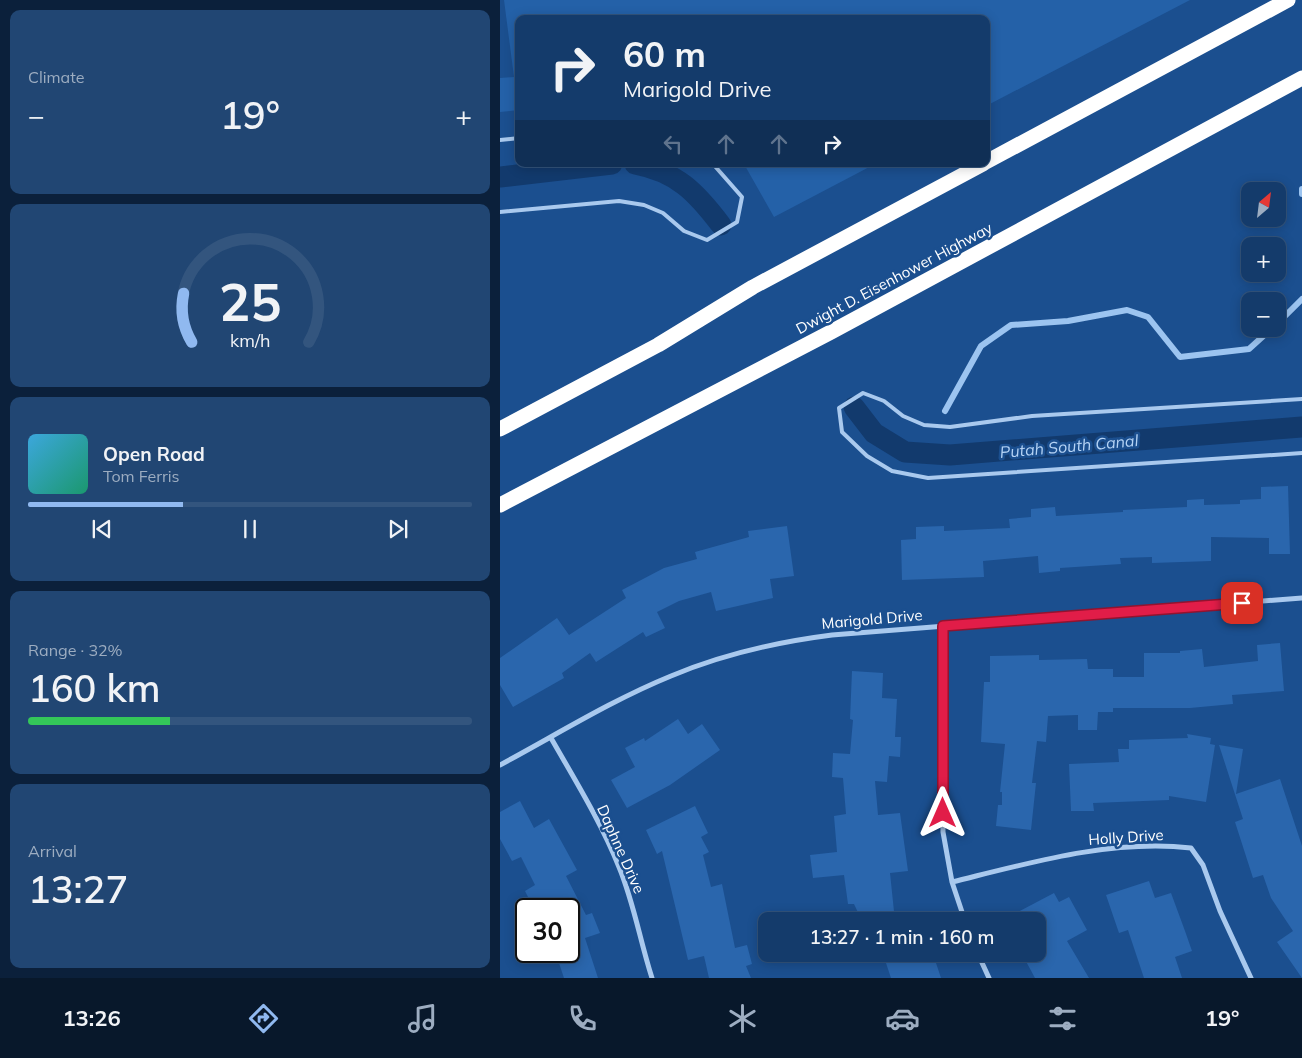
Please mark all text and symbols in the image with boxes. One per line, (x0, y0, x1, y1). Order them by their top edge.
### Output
text: 60 m (623, 32, 706, 76)
icon: right (540, 35, 605, 100)
text: Climate (28, 67, 84, 87)
text: Marigold Drive (623, 75, 771, 103)
text: 19° (220, 91, 280, 139)
text: − (28, 98, 45, 133)
text: + (455, 98, 472, 133)
icon: left (659, 130, 687, 158)
icon: ahead (712, 130, 740, 158)
icon: ahead (765, 130, 793, 158)
icon: right (818, 130, 846, 158)
north arrow (1241, 182, 1286, 228)
map controls (1241, 182, 1286, 337)
street label: Dwight D. Eisenhower Highway (792, 218, 996, 338)
button: + (1241, 237, 1286, 282)
text: 25 (219, 269, 281, 334)
button: − (1241, 292, 1286, 337)
text: km/h (230, 329, 270, 351)
water label: Putah South Canal (999, 430, 1139, 462)
text: Open Road (103, 442, 205, 466)
text: Tom Ferris (103, 466, 180, 486)
icon: previous (88, 515, 116, 543)
icon: pause (236, 515, 264, 543)
icon: next (384, 515, 412, 543)
pin (1221, 582, 1263, 624)
icon: arrive (1228, 589, 1256, 617)
street label: Marigold Drive (821, 605, 923, 633)
text: Range · 32% (28, 640, 123, 660)
text: 160 km (28, 664, 161, 712)
position arrow (916, 786, 968, 838)
street label: Daphne Drive (593, 802, 649, 896)
street label: Holly Drive (1088, 825, 1164, 849)
text: Arrival (28, 841, 77, 861)
text: 13:27 (28, 865, 128, 913)
speed limit sign: 30 (515, 898, 580, 963)
text: 13:27 · 1 min · 160 m (809, 925, 995, 949)
icon: directions (246, 1001, 281, 1036)
icon: music (405, 1001, 440, 1036)
icon: phone (565, 1001, 600, 1036)
icon: climate (725, 1001, 760, 1036)
icon: car (885, 1001, 920, 1036)
icon: filters (1045, 1001, 1080, 1036)
text: 13:26 (62, 1004, 121, 1032)
text: 19° (1205, 1004, 1239, 1032)

